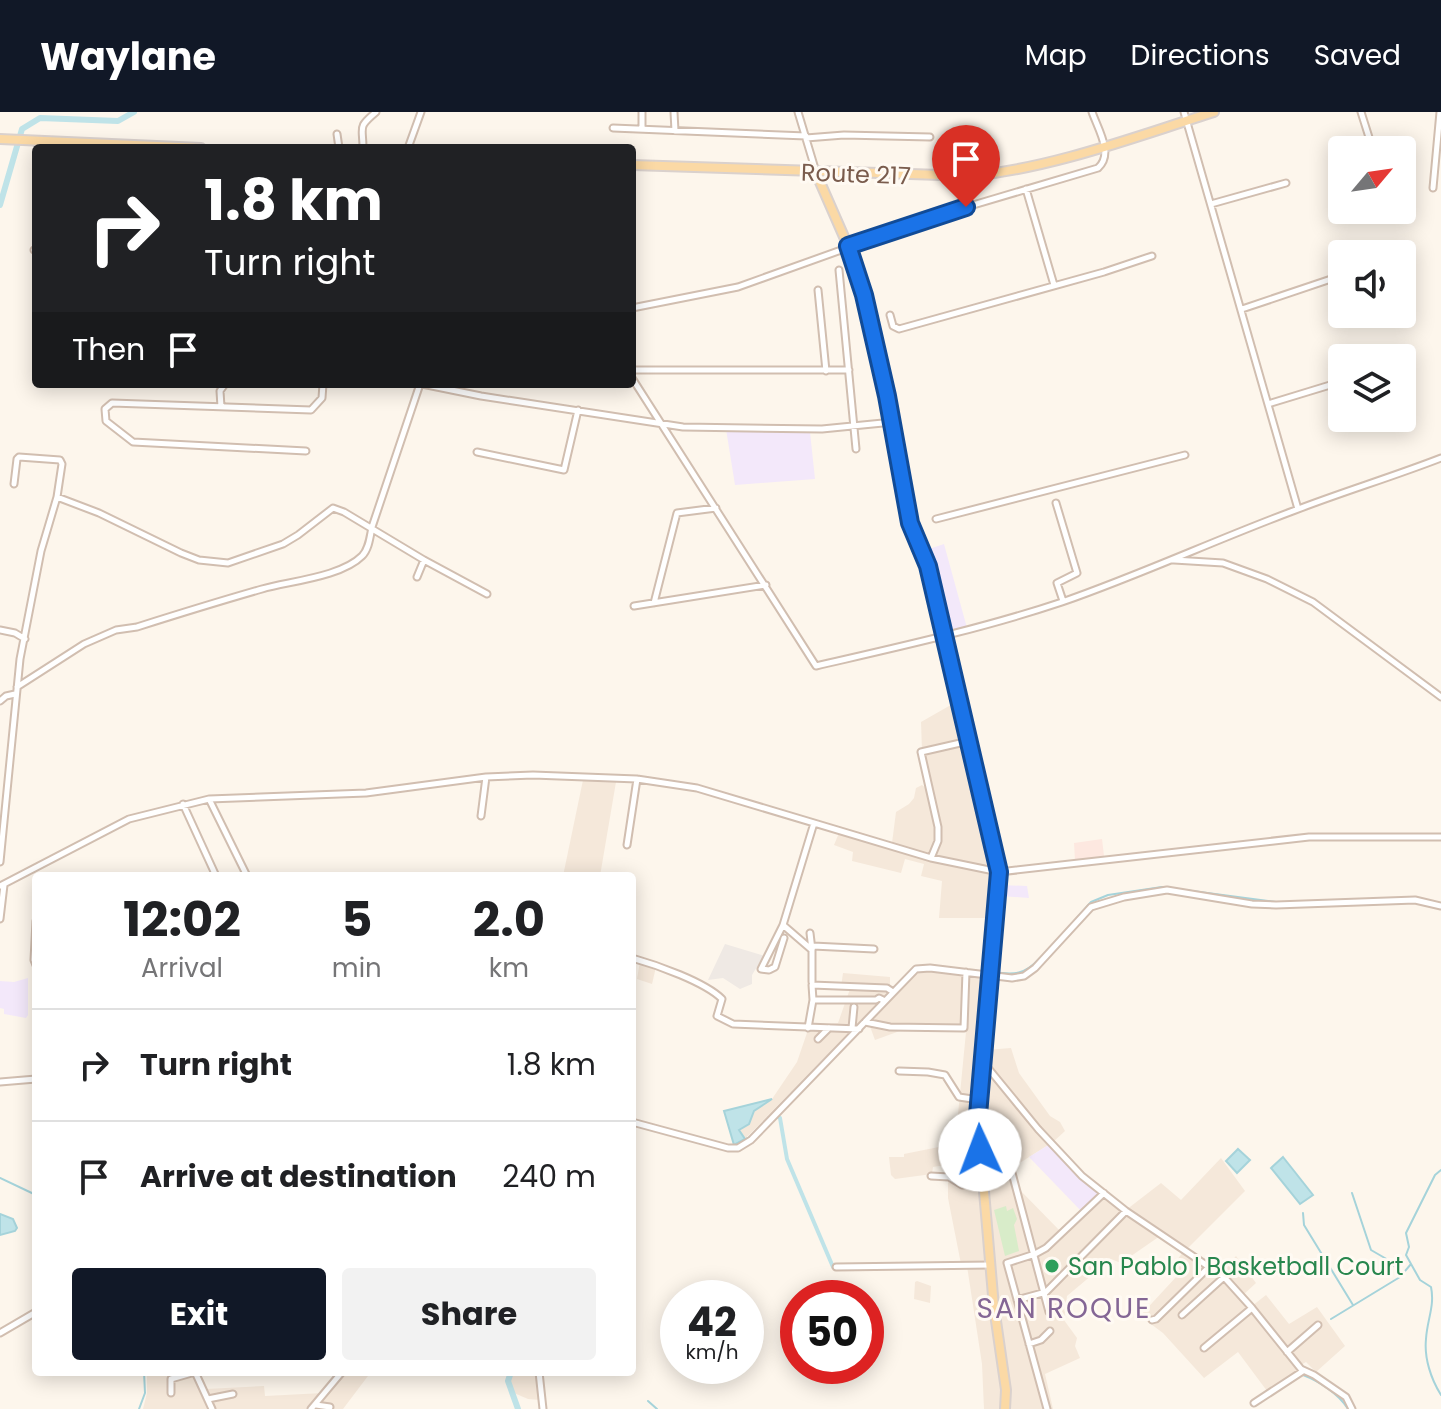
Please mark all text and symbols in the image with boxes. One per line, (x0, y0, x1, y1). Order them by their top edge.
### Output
text: Waylane (40, 30, 216, 83)
text: Map (1025, 36, 1087, 75)
text: Directions (1131, 36, 1270, 75)
text: Saved (1314, 36, 1401, 75)
pin (932, 125, 1000, 207)
north arrow (1328, 136, 1416, 224)
map controls (1328, 136, 1416, 432)
icon: arrive (944, 137, 988, 181)
street label: Route 217 (800, 156, 912, 192)
text: 1.8 km (204, 161, 383, 240)
icon: right (72, 176, 176, 280)
text: Turn right (204, 237, 375, 288)
button: sound (1328, 240, 1416, 328)
text: Then (72, 328, 145, 371)
icon: arrive (161, 328, 205, 372)
button: layers (1328, 344, 1416, 432)
text: 12:02 (123, 886, 241, 953)
text: 5 (341, 886, 372, 953)
text: 2.0 (473, 886, 545, 953)
text: Arrival (141, 950, 223, 986)
text: min (332, 950, 382, 986)
text: km (489, 950, 529, 986)
icon: right (72, 1043, 116, 1087)
text: Turn right (140, 1043, 292, 1086)
text: 1.8 km (507, 1043, 596, 1086)
position arrow (938, 1108, 1022, 1192)
icon: arrive (72, 1155, 116, 1199)
text: Arrive at destination (140, 1155, 457, 1198)
text: 240 m (502, 1155, 596, 1198)
place label: San Pablo I Basketball Court (1068, 1250, 1403, 1283)
marker: San Pablo I Basketball Court (1043, 1257, 1061, 1275)
button: Exit (72, 1268, 326, 1360)
button: Share (342, 1268, 596, 1360)
speed limit sign: 50 (780, 1280, 884, 1384)
district label: SAN ROQUE (977, 1289, 1151, 1328)
text: 42 (687, 1294, 737, 1350)
text: km/h (685, 1338, 739, 1366)

